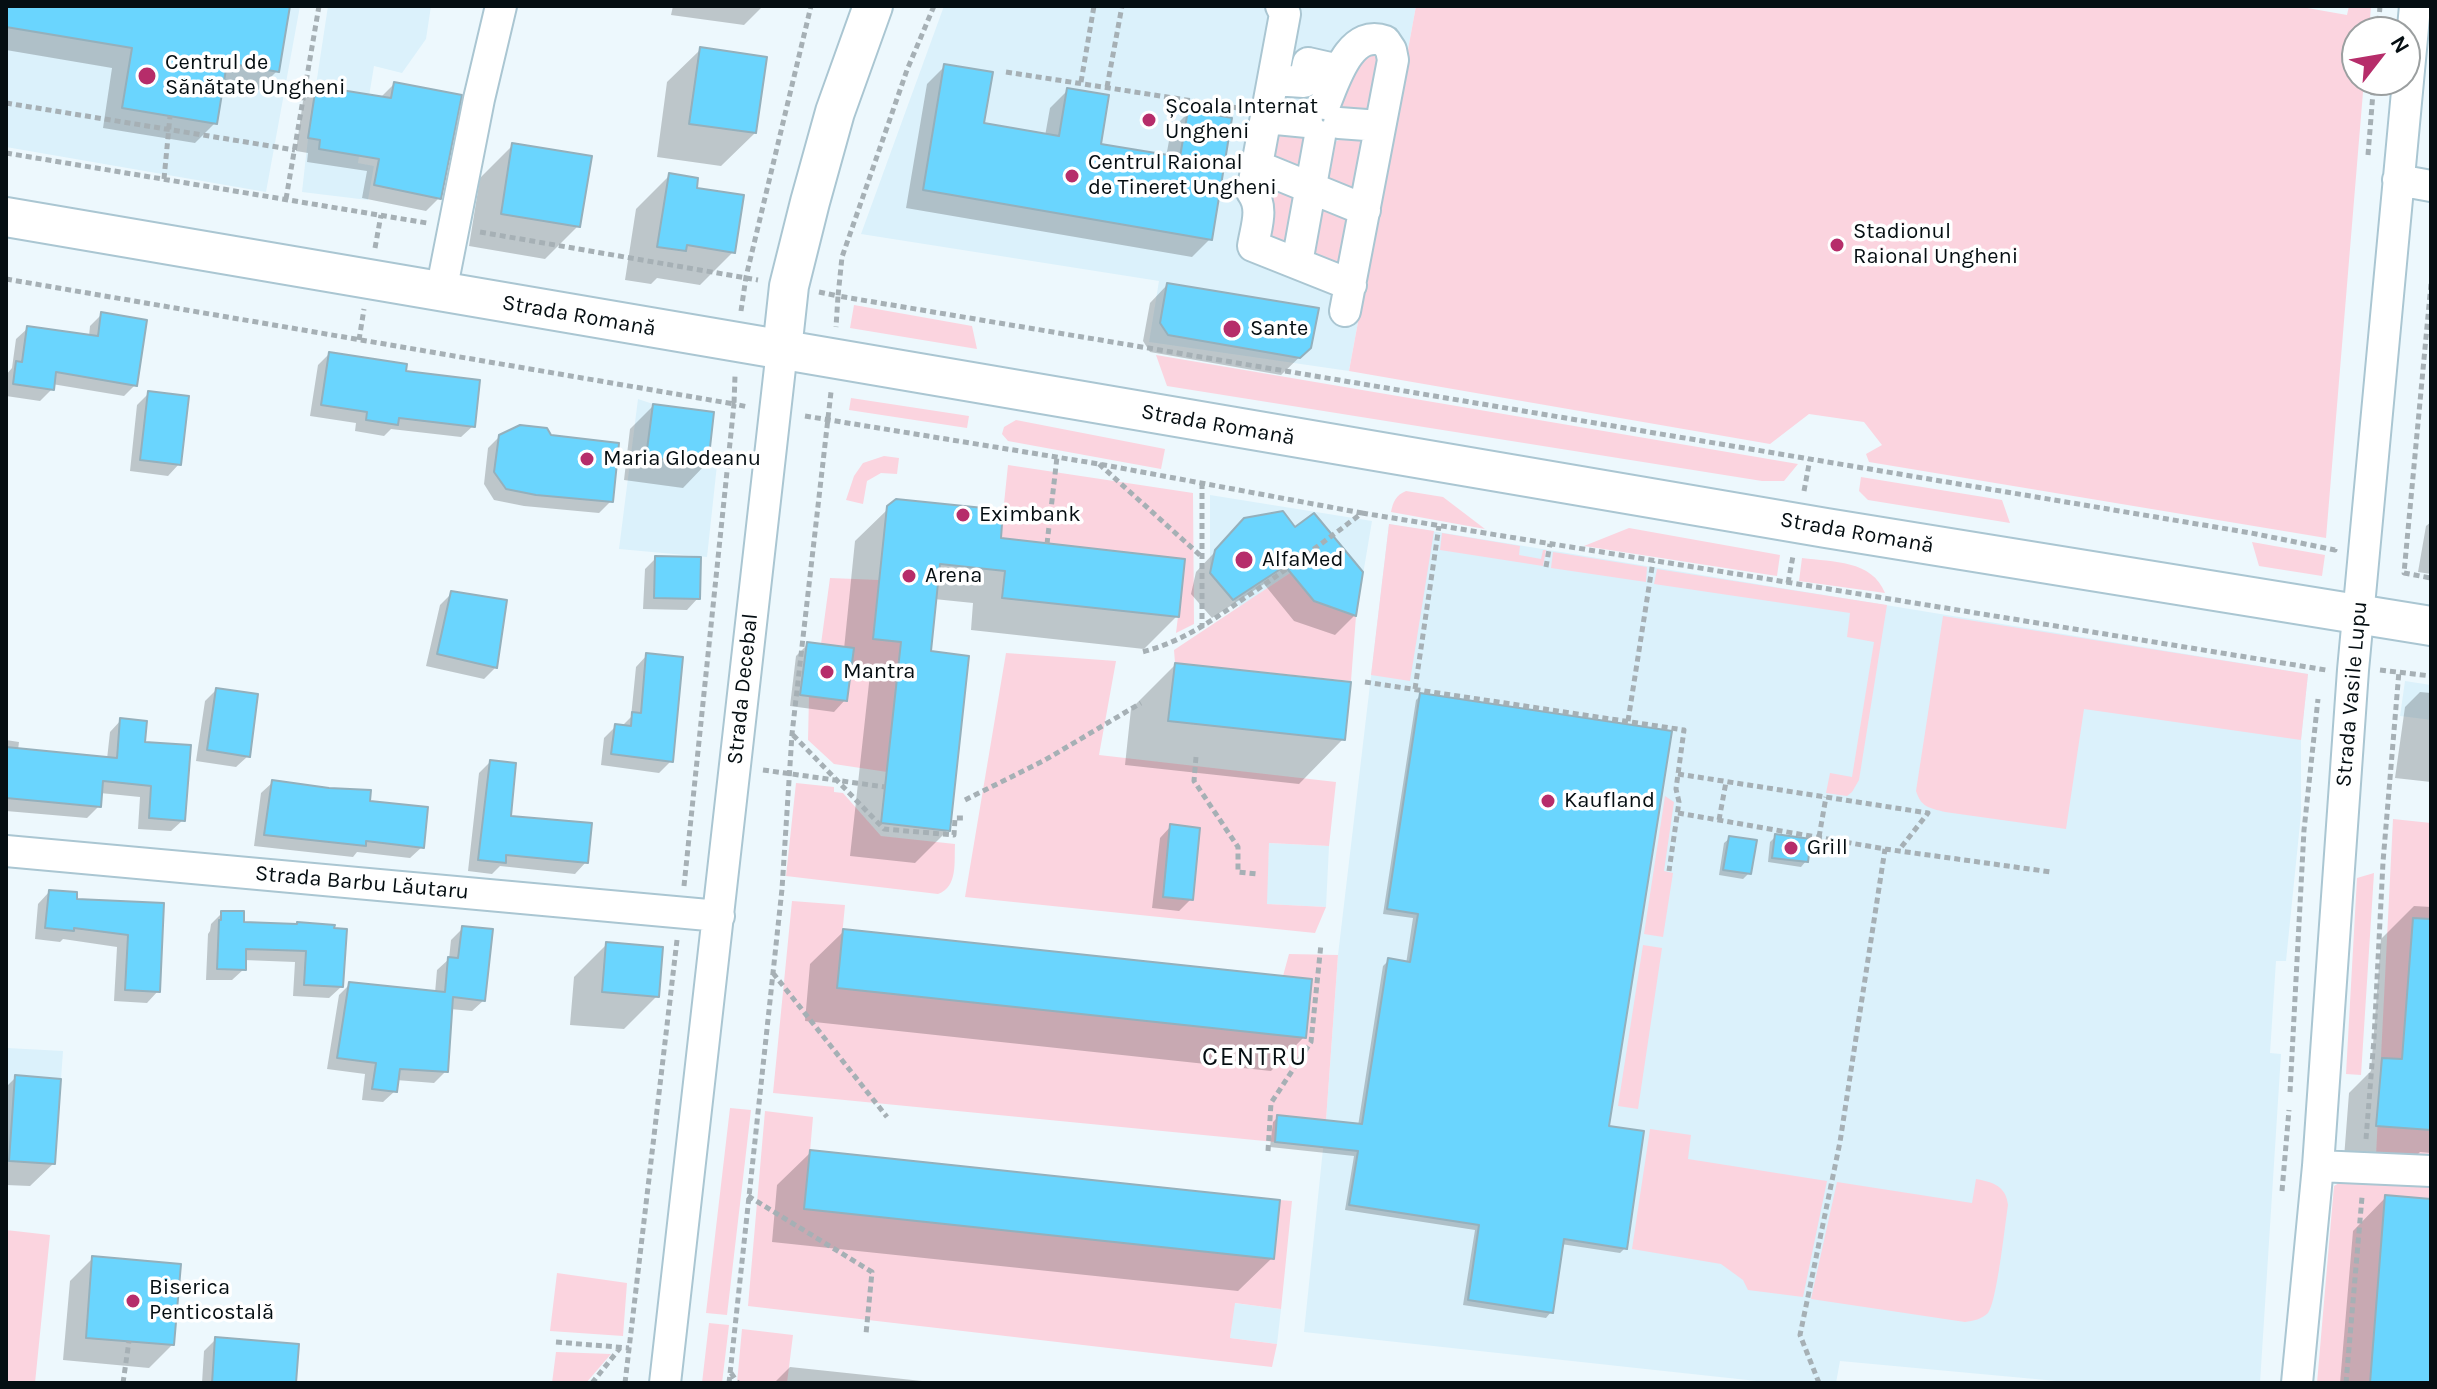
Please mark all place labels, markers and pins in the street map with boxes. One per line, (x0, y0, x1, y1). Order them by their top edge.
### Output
place label: Centrul de Sănătate Ungheni (165, 50, 345, 102)
marker: Centrul de Sănătate Ungheni (136, 65, 158, 87)
place label: Școala Internat Ungheni (1165, 94, 1318, 146)
marker: Școala Internat Ungheni (1140, 111, 1158, 129)
place label: Centrul Raional de Tineret Ungheni (1088, 150, 1277, 202)
marker: Centrul Raional de Tineret Ungheni (1063, 167, 1081, 185)
place label: Stadionul Raional Ungheni (1853, 219, 2018, 270)
marker: Stadionul Raional Ungheni (1828, 236, 1846, 254)
place label: Sante (1250, 316, 1308, 342)
marker: Sante (1221, 318, 1243, 340)
place label: Maria Glodeanu (603, 446, 761, 472)
marker: Maria Glodeanu (578, 450, 596, 468)
place label: Eximbank (979, 502, 1081, 528)
marker: Eximbank (954, 506, 972, 524)
place label: AlfaMed (1262, 547, 1343, 573)
marker: AlfaMed (1233, 549, 1255, 571)
place label: Arena (925, 563, 982, 589)
marker: Arena (900, 567, 918, 585)
place label: Mantra (843, 659, 915, 685)
marker: Mantra (818, 663, 836, 681)
place label: Kaufland (1564, 788, 1655, 814)
marker: Kaufland (1539, 792, 1557, 810)
place label: Grill (1807, 835, 1848, 861)
marker: Grill (1782, 839, 1800, 857)
place label: Biserica Penticostală (149, 1275, 274, 1326)
marker: Biserica Penticostală (124, 1292, 142, 1310)

